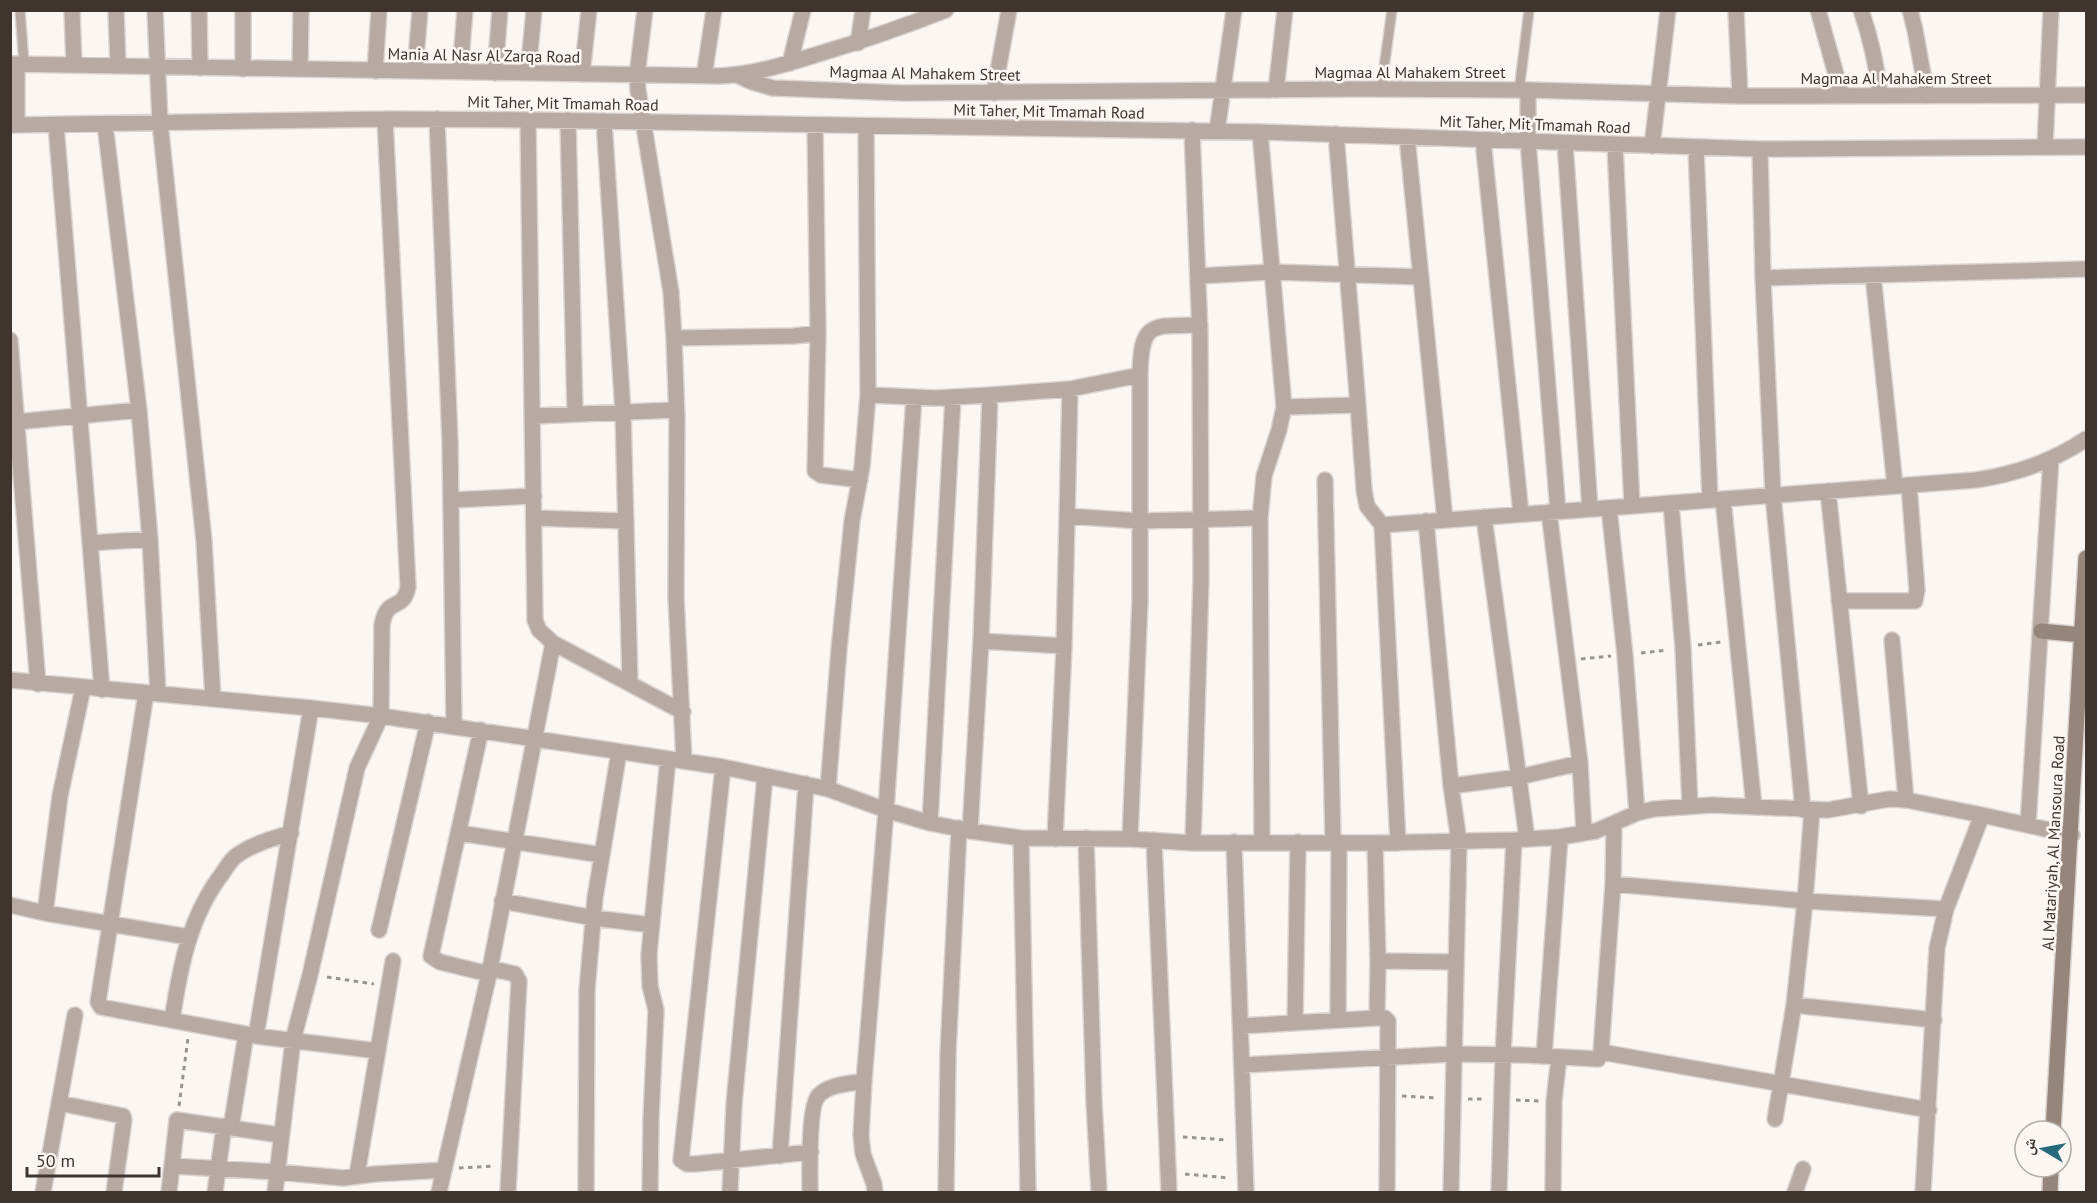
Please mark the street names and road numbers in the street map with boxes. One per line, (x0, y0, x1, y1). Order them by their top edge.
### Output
street label: Mania Al Nasr Al Zarqa Road (388, 43, 580, 67)
street label: Magmaa Al Mahakem Street (829, 61, 1021, 85)
street label: Magmaa Al Mahakem Street (1314, 62, 1506, 82)
street label: Magmaa Al Mahakem Street (1800, 68, 1992, 88)
street label: Mit Taher, Mit Tmamah Road (467, 91, 659, 115)
street label: Mit Taher, Mit Tmamah Road (953, 99, 1145, 123)
street label: Mit Taher, Mit Tmamah Road (1439, 111, 1631, 137)
street label: Al Matariyah, Al Mansoura Road (2037, 735, 2069, 951)

